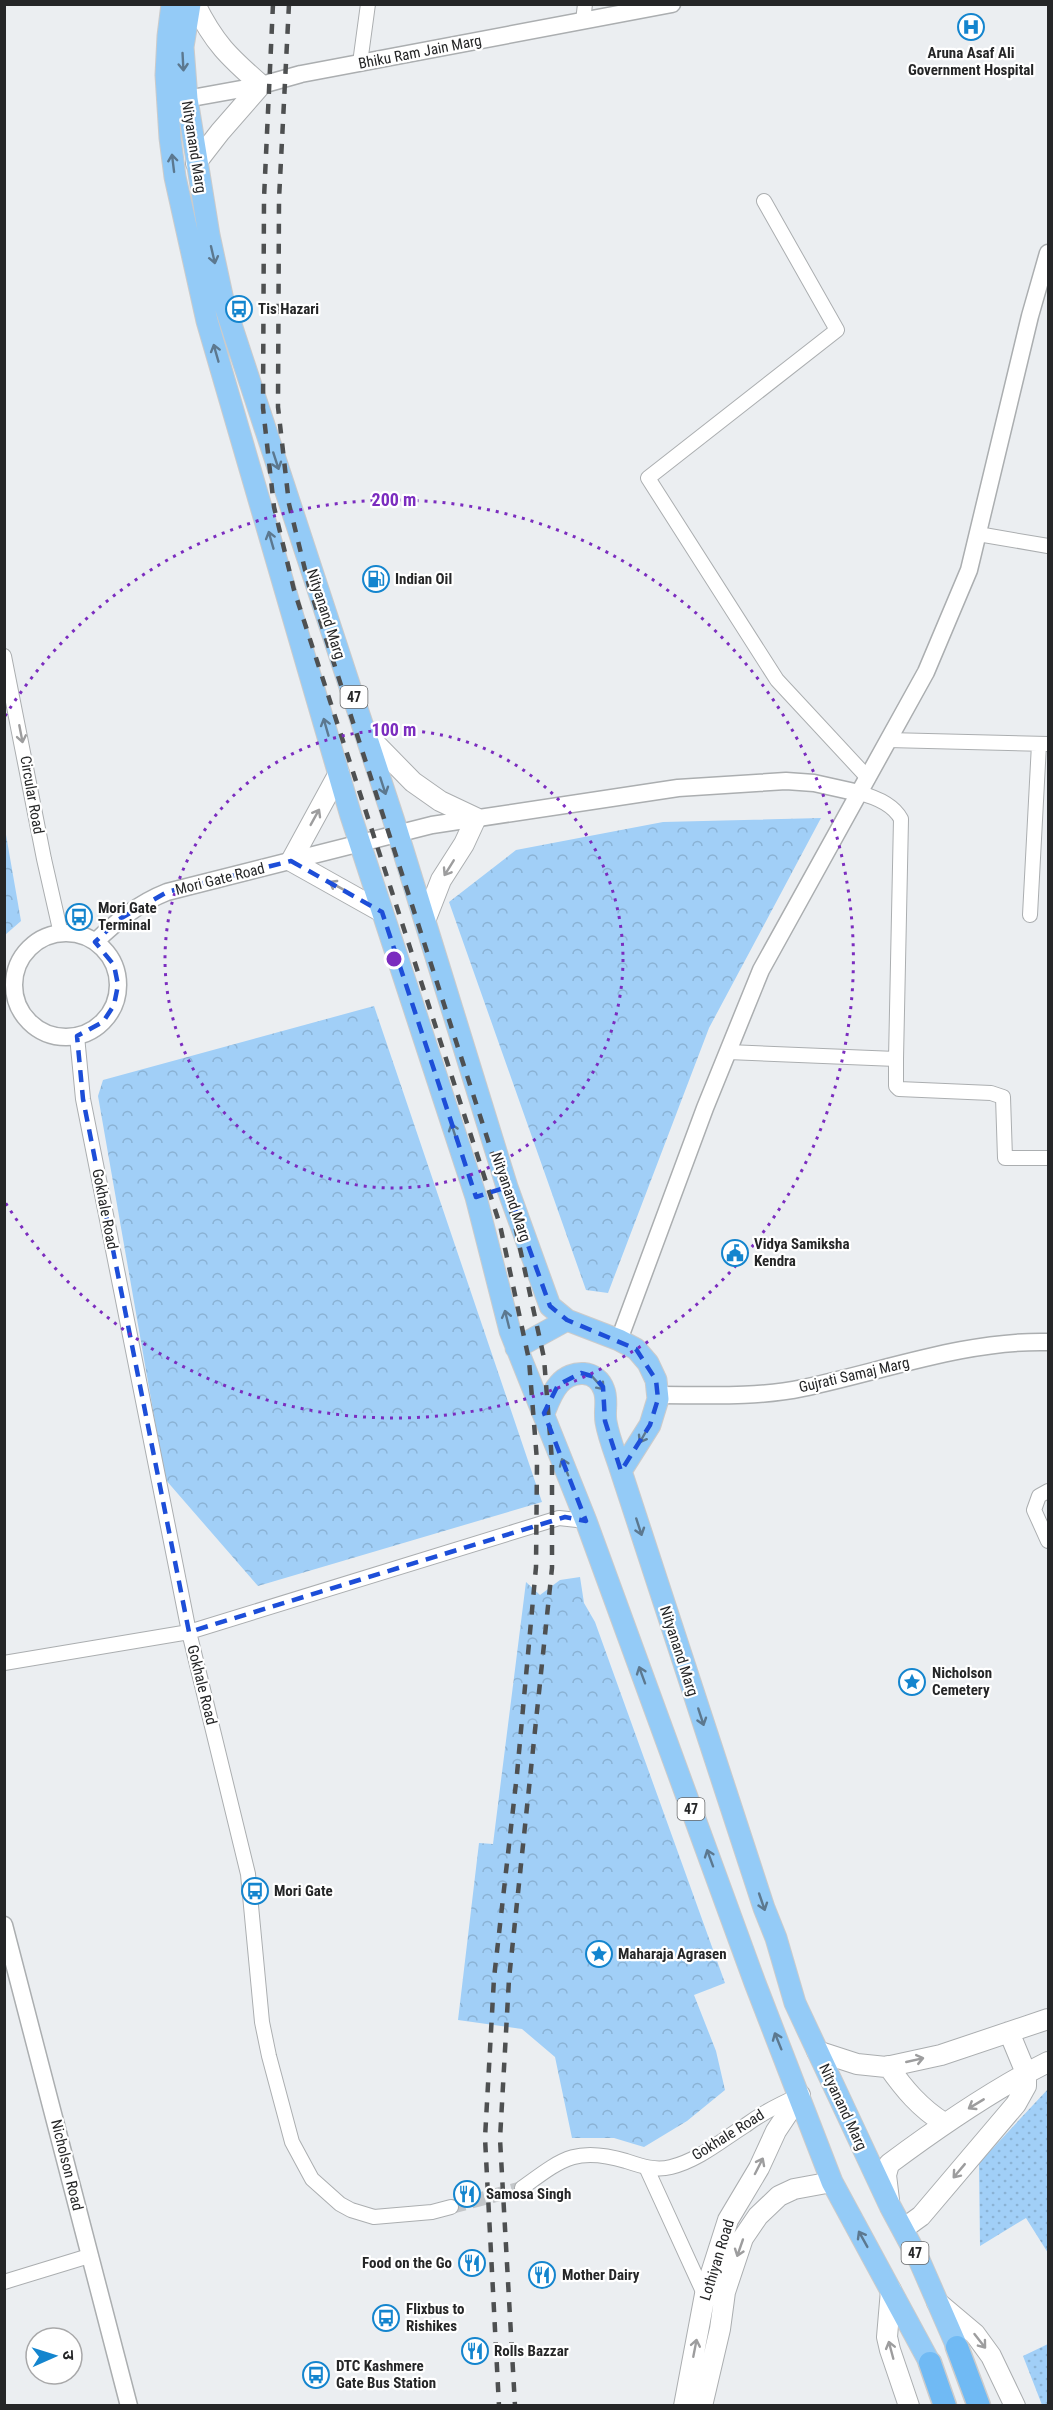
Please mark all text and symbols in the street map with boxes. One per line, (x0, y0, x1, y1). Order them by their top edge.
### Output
hospital icon: Aruna Asaf Ali Government Hospital (956, 12, 986, 42)
street label: Bhiku Ram Jain Marg (357, 31, 483, 73)
place label: Aruna Asaf Ali Government Hospital (908, 44, 1034, 79)
one-way arrow (178, 52, 189, 72)
street label: Nityanand Marg (178, 99, 210, 195)
one-way arrow (168, 153, 179, 173)
one-way arrow (208, 245, 220, 264)
bus stop icon: Tis Hazari (224, 294, 254, 324)
place label: Tis Hazari (258, 300, 319, 318)
one-way arrow (210, 344, 221, 363)
one-way arrow (271, 451, 282, 470)
text: 200 m (372, 489, 416, 510)
one-way arrow (265, 531, 276, 550)
fuel station icon: Indian Oil (361, 564, 391, 594)
street label: Nityanand Marg (303, 567, 349, 661)
place label: Indian Oil (395, 570, 452, 588)
road number: 47 (340, 686, 368, 708)
one-way arrow (320, 718, 331, 737)
text: 100 m (372, 719, 416, 740)
one-way arrow (16, 724, 27, 743)
street label: Circular Road (16, 754, 48, 836)
one-way arrow (378, 776, 389, 795)
one-way arrow (309, 809, 321, 826)
street label: Mori Gate Road (173, 859, 267, 899)
one-way arrow (442, 860, 455, 877)
one-way arrow (328, 880, 346, 891)
place label: Mori Gate Terminal (98, 899, 157, 934)
bus stop icon: Mori Gate Terminal (64, 902, 94, 932)
centre of rings (384, 949, 404, 969)
one-way arrow (448, 1123, 459, 1142)
street label: Nityanand Marg (487, 1150, 535, 1244)
street label: Gokhale Road (88, 1167, 122, 1251)
place label: Vidya Samiksha Kendra (754, 1235, 849, 1270)
public building icon: Vidya Samiksha Kendra (720, 1238, 750, 1268)
one-way arrow (500, 1310, 512, 1329)
street label: Gujrati Samaj Marg (797, 1354, 911, 1396)
one-way arrow (591, 1375, 605, 1390)
one-way arrow (638, 1426, 650, 1443)
one-way arrow (559, 1458, 570, 1477)
one-way arrow (634, 1517, 645, 1536)
street label: Nityanand Marg (656, 1604, 702, 1698)
street label: Gokhale Road (183, 1643, 221, 1727)
place label: Nicholson Cemetery (932, 1664, 992, 1699)
one-way arrow (636, 1666, 647, 1685)
place icon: Nicholson Cemetery (897, 1667, 927, 1697)
one-way arrow (696, 1707, 707, 1726)
road number: 47 (678, 1798, 704, 1820)
one-way arrow (703, 1849, 714, 1868)
bus stop icon: Mori Gate (240, 1876, 270, 1906)
place label: Mori Gate (274, 1882, 333, 1900)
one-way arrow (757, 1892, 768, 1911)
place icon: Maharaja Agrasen (584, 1939, 614, 1969)
place label: Maharaja Agrasen (618, 1945, 727, 1963)
one-way arrow (771, 2032, 782, 2050)
one-way arrow (905, 2054, 924, 2066)
street label: Nityanand Marg (815, 2061, 871, 2153)
one-way arrow (968, 2098, 985, 2110)
street label: Gokhale Road (689, 2106, 767, 2164)
street label: Nicholson Road (47, 2118, 87, 2212)
one-way arrow (753, 2158, 765, 2175)
one-way arrow (952, 2163, 966, 2178)
restaurant icon: Samosa Singh (452, 2179, 482, 2209)
place label: Samosa Singh (486, 2185, 571, 2203)
street label: Lothiyan Road (696, 2217, 738, 2303)
one-way arrow (857, 2230, 868, 2248)
one-way arrow (733, 2238, 744, 2257)
road number: 47 (902, 2242, 928, 2264)
restaurant icon: Food on the Go (457, 2248, 487, 2278)
place label: Food on the Go (362, 2254, 452, 2272)
restaurant icon: Mother Dairy (527, 2260, 557, 2290)
place label: Mother Dairy (562, 2266, 640, 2284)
place label: Flixbus to Rishikes (406, 2300, 464, 2335)
bus stop icon: Flixbus to Rishikes (371, 2303, 401, 2333)
north arrow (24, 2326, 84, 2386)
one-way arrow (974, 2333, 986, 2349)
restaurant icon: Rolls Bazzar (460, 2336, 490, 2366)
one-way arrow (690, 2339, 701, 2358)
one-way arrow (884, 2341, 896, 2360)
place label: Rolls Bazzar (494, 2342, 569, 2360)
text: उ (59, 2350, 78, 2361)
place label: DTC Kashmere Gate Bus Station (336, 2357, 436, 2392)
bus stop icon: DTC Kashmere Gate Bus Station (301, 2360, 331, 2390)

